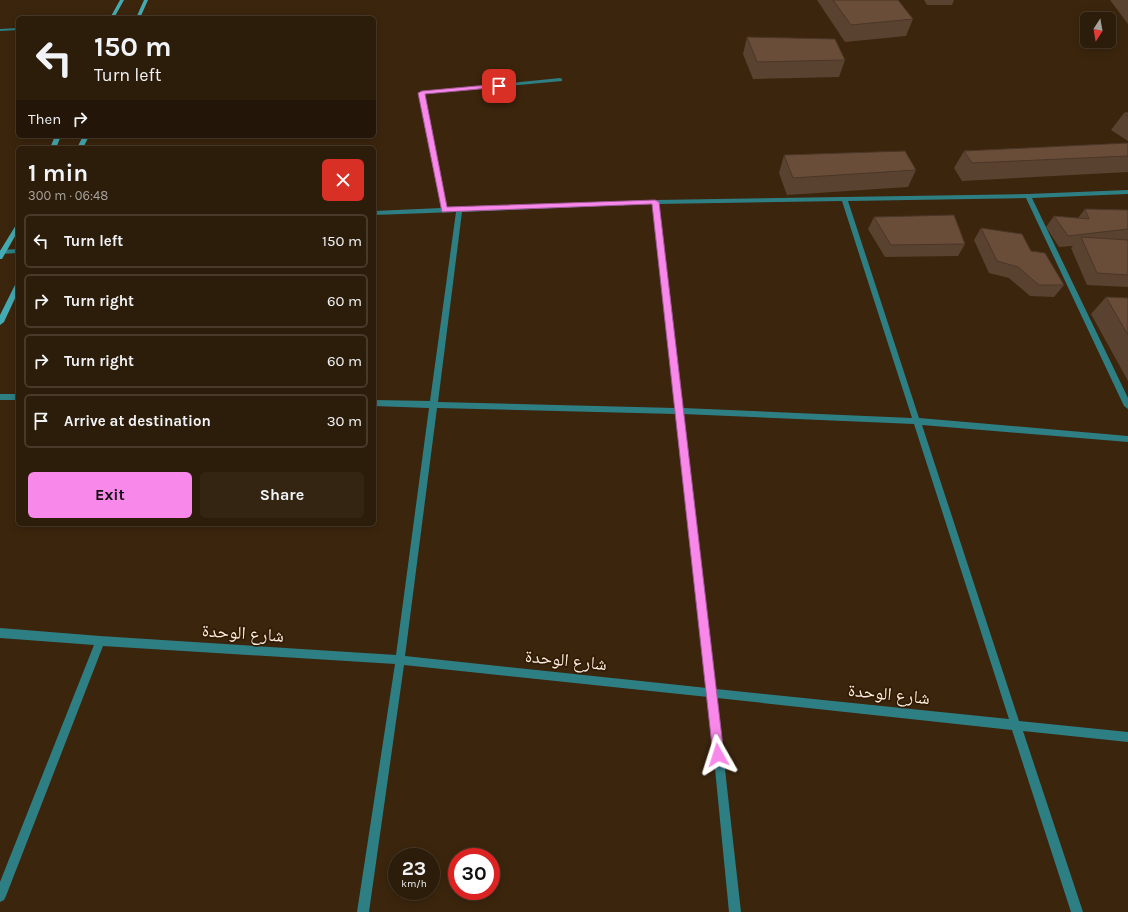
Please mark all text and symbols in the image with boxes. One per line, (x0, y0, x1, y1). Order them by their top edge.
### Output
north arrow (1080, 12, 1116, 48)
map controls (1080, 12, 1116, 48)
text: 150 m (94, 30, 172, 63)
icon: left (28, 32, 80, 84)
text: Turn left (94, 64, 162, 86)
pin (482, 69, 516, 103)
icon: arrive (488, 75, 510, 97)
icon: right (69, 108, 91, 130)
text: Then (28, 110, 61, 128)
text: 1 min (28, 159, 88, 187)
button: close (322, 159, 364, 201)
text: 300 m · 06:48 (28, 188, 108, 203)
icon: left (30, 230, 52, 252)
text: Turn left (64, 232, 123, 250)
text: 150 m (322, 232, 362, 250)
icon: right (30, 290, 52, 312)
text: Turn right (64, 292, 134, 310)
text: 60 m (327, 292, 362, 310)
icon: right (30, 350, 52, 372)
text: Turn right (64, 352, 134, 370)
text: 60 m (327, 352, 362, 370)
icon: arrive (30, 410, 52, 432)
text: Arrive at destination (64, 412, 211, 430)
text: 30 m (327, 412, 362, 430)
button: Exit (28, 472, 192, 518)
button: Share (200, 472, 364, 518)
street label: شارع الوحدة (201, 619, 285, 647)
street label: شارع الوحدة (524, 645, 608, 675)
street label: شارع الوحدة (847, 679, 931, 709)
position arrow (697, 734, 739, 776)
speed limit sign: 30 (448, 848, 500, 900)
text: 23 (402, 857, 426, 880)
text: km/h (401, 878, 427, 890)

